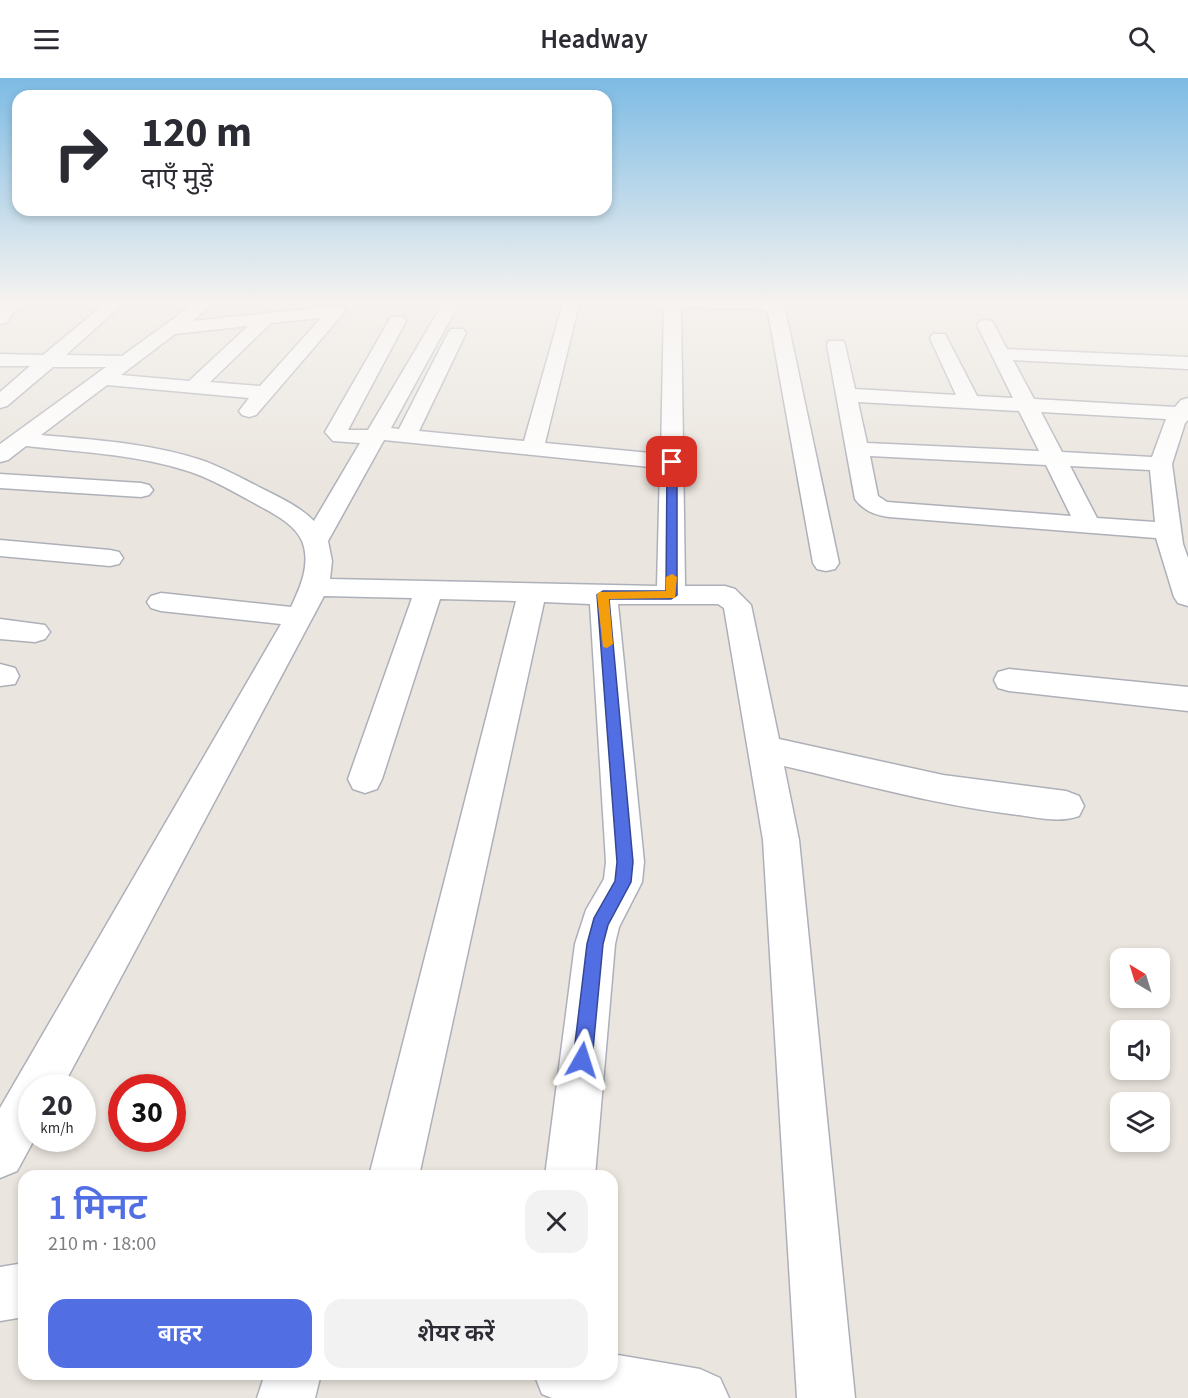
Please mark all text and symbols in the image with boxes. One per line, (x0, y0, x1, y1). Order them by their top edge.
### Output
text: Headway (540, 20, 648, 59)
icon: menu (30, 23, 63, 56)
icon: search (1125, 23, 1158, 56)
text: 120 m (141, 103, 252, 163)
icon: right (42, 114, 120, 192)
text: दाएँ मुड़ें (141, 159, 213, 198)
pin (646, 436, 697, 487)
icon: arrive (655, 445, 688, 478)
north arrow (1110, 948, 1170, 1008)
map controls (1110, 948, 1170, 1152)
button: sound (1110, 1020, 1170, 1080)
position arrow (550, 1028, 614, 1092)
speed limit sign: 30 (108, 1074, 186, 1152)
text: 20 (41, 1084, 73, 1127)
button: layers (1110, 1092, 1170, 1152)
text: km/h (40, 1118, 74, 1139)
text: 1 मिनट (48, 1182, 147, 1233)
button: close (525, 1190, 588, 1253)
text: 210 m · 18:00 (48, 1230, 156, 1258)
button: बाहर (48, 1299, 312, 1368)
button: शेयर करें (324, 1299, 588, 1368)

